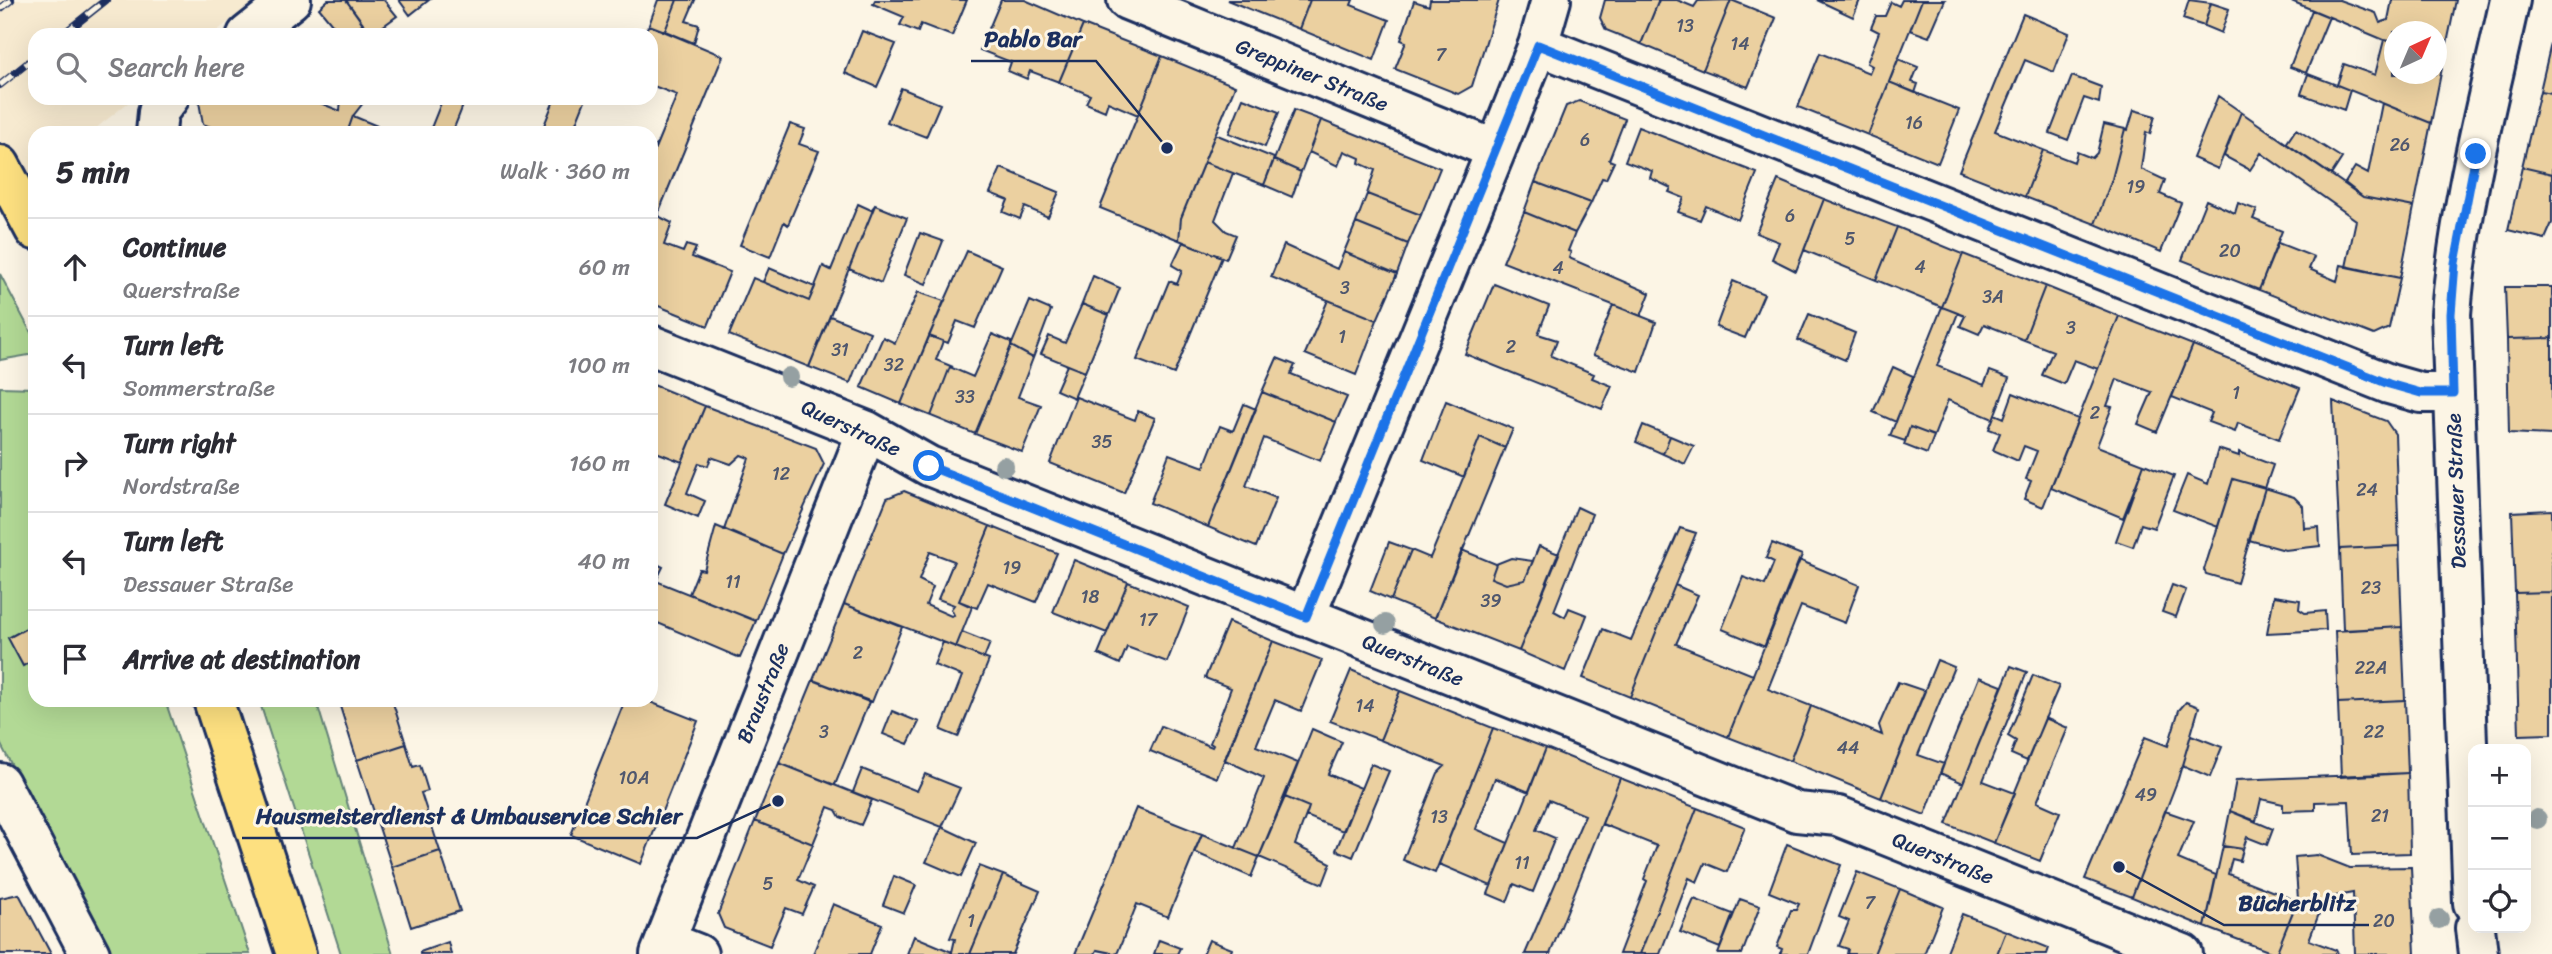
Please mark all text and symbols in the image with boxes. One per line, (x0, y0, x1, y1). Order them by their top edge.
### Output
house number: 13 (1676, 10, 1694, 42)
callout: Pablo Bar (971, 17, 1096, 61)
text: Pablo Bar (984, 19, 1084, 60)
north arrow (2384, 21, 2447, 84)
street label: Greppiner Straße (1230, 27, 1394, 123)
search box (28, 28, 658, 105)
house number: 14 (1731, 28, 1749, 60)
house number: 7 (1436, 39, 1448, 71)
text: Search here (108, 44, 245, 90)
icon: search (52, 48, 90, 86)
house number: 16 (1905, 107, 1923, 139)
house number: 6 (1580, 124, 1590, 156)
house number: 26 (2390, 129, 2410, 161)
route end (2460, 138, 2491, 169)
text: 5 min (56, 145, 130, 199)
text: Walk · 360 m (500, 151, 630, 192)
house number: 19 (2127, 171, 2145, 203)
house number: 6 (1785, 200, 1795, 232)
house number: 5 (1845, 223, 1856, 255)
text: Continue (123, 224, 226, 270)
house number: 20 (2219, 235, 2241, 267)
text: 60 m (579, 247, 630, 288)
icon: ahead (56, 248, 94, 286)
house number: 4 (1914, 251, 1926, 283)
house number: 4 (1552, 252, 1564, 284)
text: Querstraße (123, 270, 240, 311)
house number: 3 (1340, 272, 1350, 304)
house number: 3A (1982, 281, 2004, 313)
house number: 3 (2066, 312, 2076, 344)
house number: 1 (1338, 321, 1346, 353)
text: Turn left (123, 322, 223, 368)
house number: 2 (1506, 331, 1516, 363)
house number: 31 (831, 334, 849, 366)
text: 100 m (567, 345, 630, 386)
icon: left (56, 346, 94, 384)
house number: 32 (884, 349, 904, 381)
text: Sommerstraße (123, 368, 275, 409)
house number: 1 (2232, 377, 2240, 409)
house number: 33 (955, 381, 975, 413)
street label: Querstraße (795, 388, 908, 468)
house number: 2 (2090, 397, 2100, 429)
street label: Dessauer Straße (2434, 413, 2478, 569)
text: Turn right (123, 420, 236, 466)
house number: 35 (1092, 426, 1112, 458)
text: 160 m (569, 443, 630, 484)
icon: right (56, 444, 94, 482)
route start (913, 450, 944, 481)
house number: 12 (772, 458, 790, 490)
text: Nordstraße (123, 466, 240, 507)
house number: 24 (2356, 474, 2378, 506)
text: Turn left (123, 518, 223, 564)
text: 40 m (577, 541, 630, 582)
icon: left (56, 542, 94, 580)
house number: 19 (1003, 552, 1021, 584)
text: Dessauer Straße (123, 564, 293, 605)
house number: 11 (725, 566, 741, 598)
house number: 23 (2361, 572, 2381, 604)
house number: 18 (1081, 581, 1099, 613)
house number: 39 (1481, 585, 1501, 617)
house number: 17 (1139, 604, 1159, 636)
street label: Querstraße (1356, 622, 1470, 698)
text: Arrive at destination (123, 636, 360, 682)
street label: Braustraße (725, 636, 801, 749)
house number: 2 (853, 637, 863, 669)
icon: arrive (56, 640, 94, 678)
house number: 22A (2355, 652, 2387, 684)
house number: 14 (1356, 690, 1374, 722)
house number: 3 (819, 716, 829, 748)
house number: 22 (2364, 716, 2384, 748)
house number: 44 (1837, 732, 1859, 764)
map controls (2468, 744, 2531, 933)
button: + (2468, 744, 2531, 807)
house number: 10A (619, 762, 649, 794)
house number: 49 (2135, 779, 2157, 811)
callout: Hausmeisterdienst & Umbauservice Schier (242, 794, 697, 838)
text: Hausmeisterdienst & Umbauservice Schier (255, 796, 684, 837)
house number: 21 (2371, 800, 2389, 832)
house number: 13 (1430, 801, 1448, 833)
button: − (2468, 807, 2531, 870)
street label: Querstraße (1886, 820, 2000, 896)
house number: 11 (1514, 847, 1530, 879)
house number: 5 (763, 868, 774, 900)
button: locate (2468, 870, 2531, 933)
callout: Bücherblitz (2224, 881, 2369, 925)
text: Bücherblitz (2238, 883, 2357, 924)
house number: 7 (1865, 887, 1877, 919)
house number: 1 (967, 905, 975, 937)
house number: 20 (2373, 905, 2395, 937)

